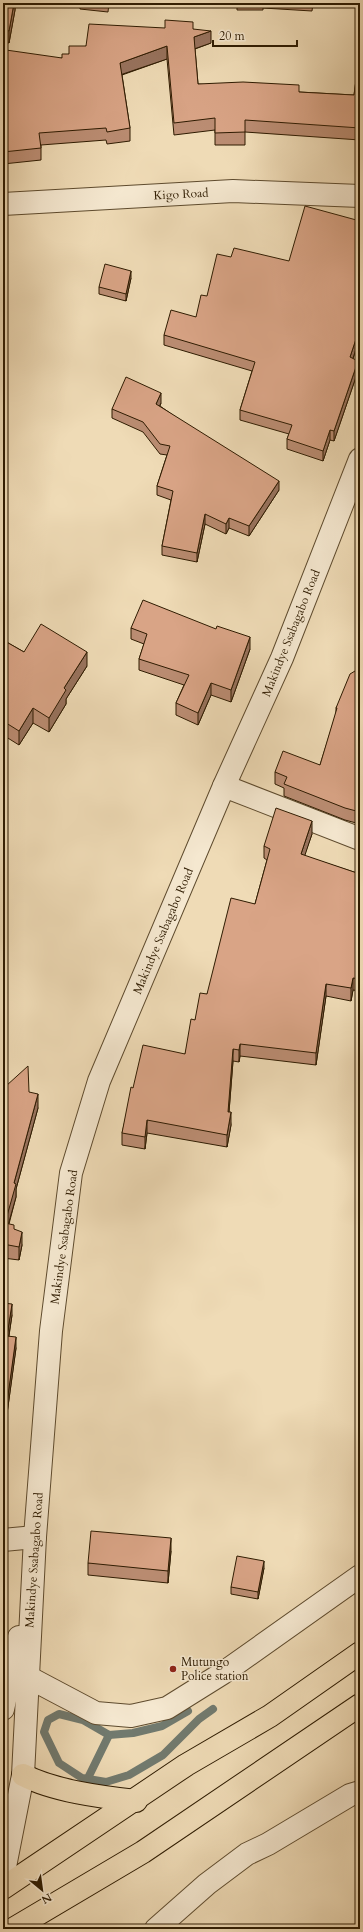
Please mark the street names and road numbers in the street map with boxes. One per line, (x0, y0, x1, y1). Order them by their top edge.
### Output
street label: Kigo Road (153, 185, 210, 203)
street label: Makindye Ssabagabo Road (258, 566, 324, 699)
street label: Makindye Ssabagabo Road (129, 865, 197, 997)
street label: Makindye Ssabagabo Road (47, 1168, 81, 1305)
street label: Makindye Ssabagabo Road (21, 1491, 47, 1628)

